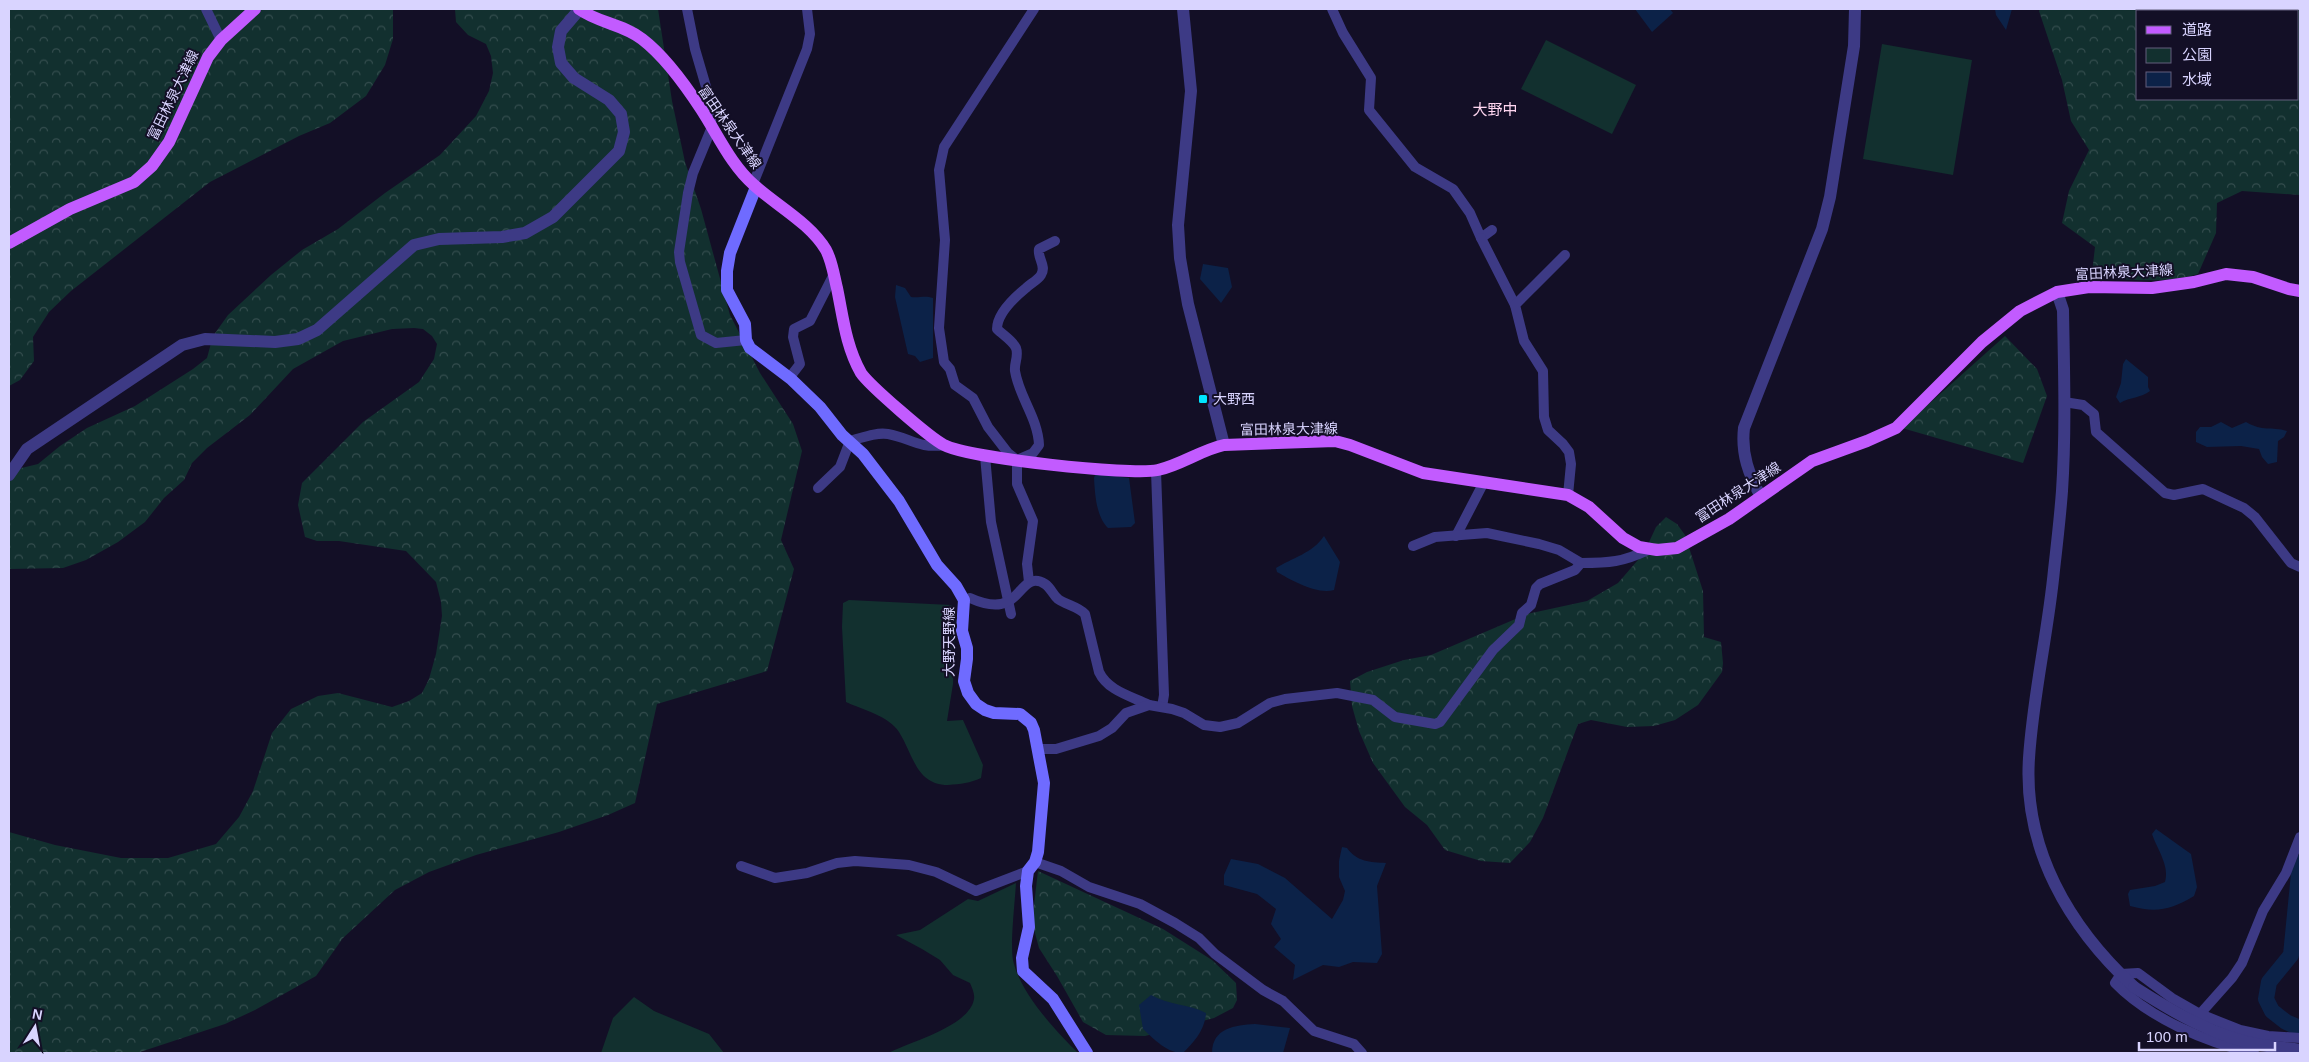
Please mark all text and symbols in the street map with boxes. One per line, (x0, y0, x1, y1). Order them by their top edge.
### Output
legend (2136, 10, 2299, 100)
text: 道路 (2182, 21, 2212, 38)
text: 公園 (2182, 46, 2212, 63)
street label: 富田林泉大津線 (144, 47, 202, 143)
text: 水域 (2182, 71, 2212, 88)
street label: 富田林泉大津線 (695, 82, 765, 172)
district label: 大野中 (1472, 101, 1518, 118)
street label: 富田林泉大津線 (2075, 261, 2173, 283)
place label: 大野西 (1213, 391, 1255, 407)
marker: 大野西 (1197, 393, 1209, 405)
street label: 富田林泉大津線 (1240, 420, 1338, 438)
street label: 富田林泉大津線 (1693, 459, 1783, 525)
street label: 大野天野線 (941, 607, 957, 677)
north arrow (10, 1002, 60, 1052)
text: N (31, 1005, 44, 1023)
scale bar (2139, 1020, 2275, 1052)
text: 100 m (2146, 1028, 2188, 1045)

